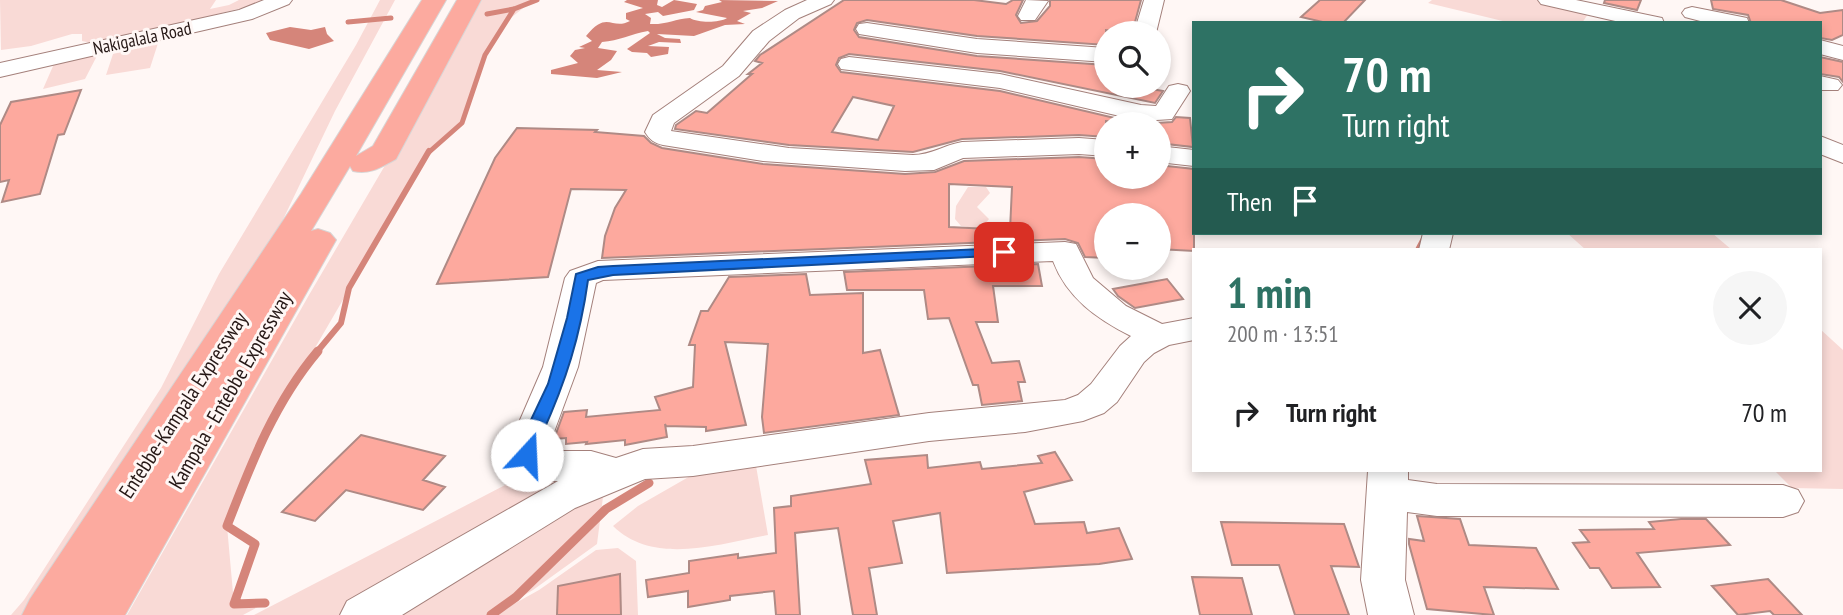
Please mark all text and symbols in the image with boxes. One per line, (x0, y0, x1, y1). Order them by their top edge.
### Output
street label: Nakigalala Road (91, 16, 193, 60)
map controls (1094, 21, 1171, 280)
button: search (1094, 21, 1171, 98)
text: 70 m (1342, 42, 1431, 106)
icon: right (1227, 49, 1318, 140)
text: Turn right (1342, 104, 1450, 146)
button: + (1094, 112, 1171, 189)
icon: arrive (1286, 182, 1324, 220)
text: Then (1227, 185, 1272, 218)
button: − (1094, 203, 1171, 280)
pin (974, 222, 1034, 282)
icon: arrive (985, 233, 1023, 271)
text: 1 min (1227, 265, 1312, 320)
button: close (1713, 271, 1787, 345)
street label: Kampala - Entebbe Expressway (162, 286, 298, 494)
street label: Entebbe-Kampala Expressway (113, 307, 253, 503)
text: 200 m · 13:51 (1227, 319, 1339, 348)
icon: right (1227, 394, 1265, 432)
text: Turn right (1286, 396, 1377, 429)
text: 70 m (1741, 396, 1787, 429)
position arrow (490, 418, 564, 492)

